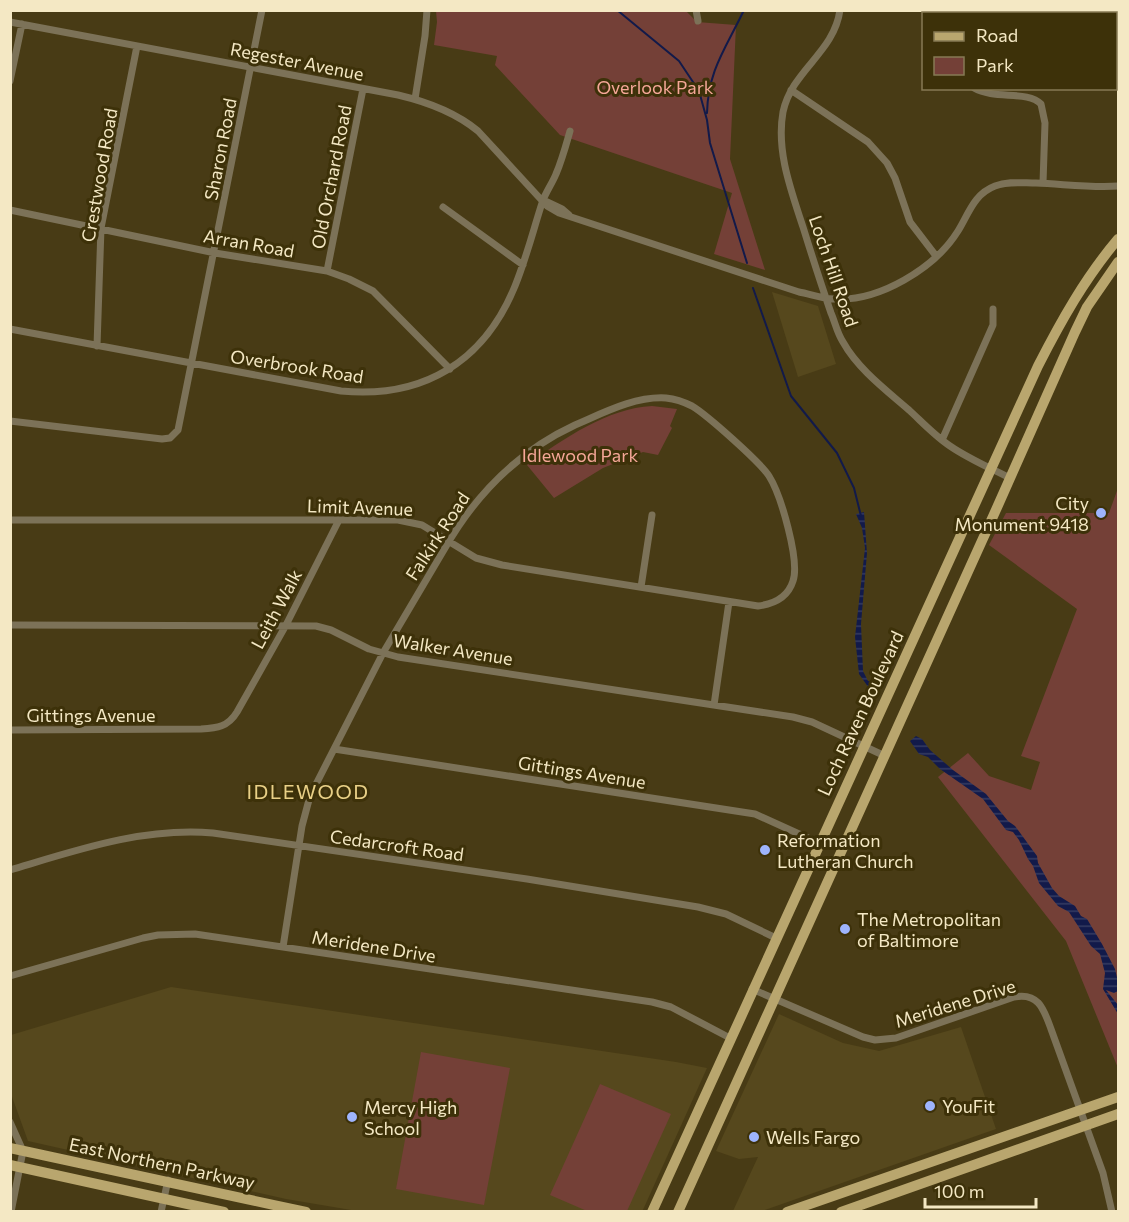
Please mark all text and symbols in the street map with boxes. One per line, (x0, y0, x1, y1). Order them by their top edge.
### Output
legend (922, 12, 1117, 90)
text: Road (976, 24, 1018, 46)
street label: Regester Avenue (228, 37, 366, 85)
text: Park (976, 54, 1014, 76)
park label: Overlook Park (596, 76, 714, 98)
street label: Sharon Road (199, 96, 241, 202)
street label: Old Orchard Road (306, 103, 356, 251)
street label: Crestwood Road (76, 106, 122, 244)
street label: Loch Hill Road (805, 212, 863, 330)
street label: Arran Road (202, 224, 296, 262)
street label: Overbrook Road (229, 345, 365, 387)
park label: Idlewood Park (522, 444, 638, 466)
street label: Falkirk Road (400, 488, 474, 584)
place label: City Monument 9418 (955, 492, 1089, 535)
street label: Limit Avenue (307, 494, 413, 520)
marker: City Monument 9418 (1094, 506, 1108, 520)
street label: Leith Walk (246, 565, 306, 652)
street label: Loch Raven Boulevard (812, 627, 908, 799)
street label: Walker Avenue (392, 629, 514, 669)
street label: Gittings Avenue (27, 704, 155, 726)
street label: Gittings Avenue (517, 751, 647, 793)
district label: IDLEWOOD (246, 779, 370, 803)
street label: Cedarcroft Road (329, 825, 465, 865)
place label: Reformation Lutheran Church (777, 829, 914, 872)
marker: Reformation Lutheran Church (758, 843, 772, 857)
place label: The Metropolitan of Baltimore (857, 908, 1001, 951)
marker: The Metropolitan of Baltimore (838, 922, 852, 936)
street label: Meridene Drive (310, 925, 438, 967)
street label: Meridene Drive (892, 974, 1018, 1032)
place label: YouFit (942, 1095, 995, 1117)
place label: Mercy High School (364, 1096, 457, 1139)
marker: YouFit (923, 1099, 937, 1113)
marker: Mercy High School (345, 1110, 359, 1124)
place label: Wells Fargo (766, 1126, 860, 1148)
marker: Wells Fargo (747, 1130, 761, 1144)
street label: East Northern Parkway (67, 1133, 257, 1193)
scale bar (925, 1171, 1036, 1209)
text: 100 m (934, 1180, 984, 1202)

